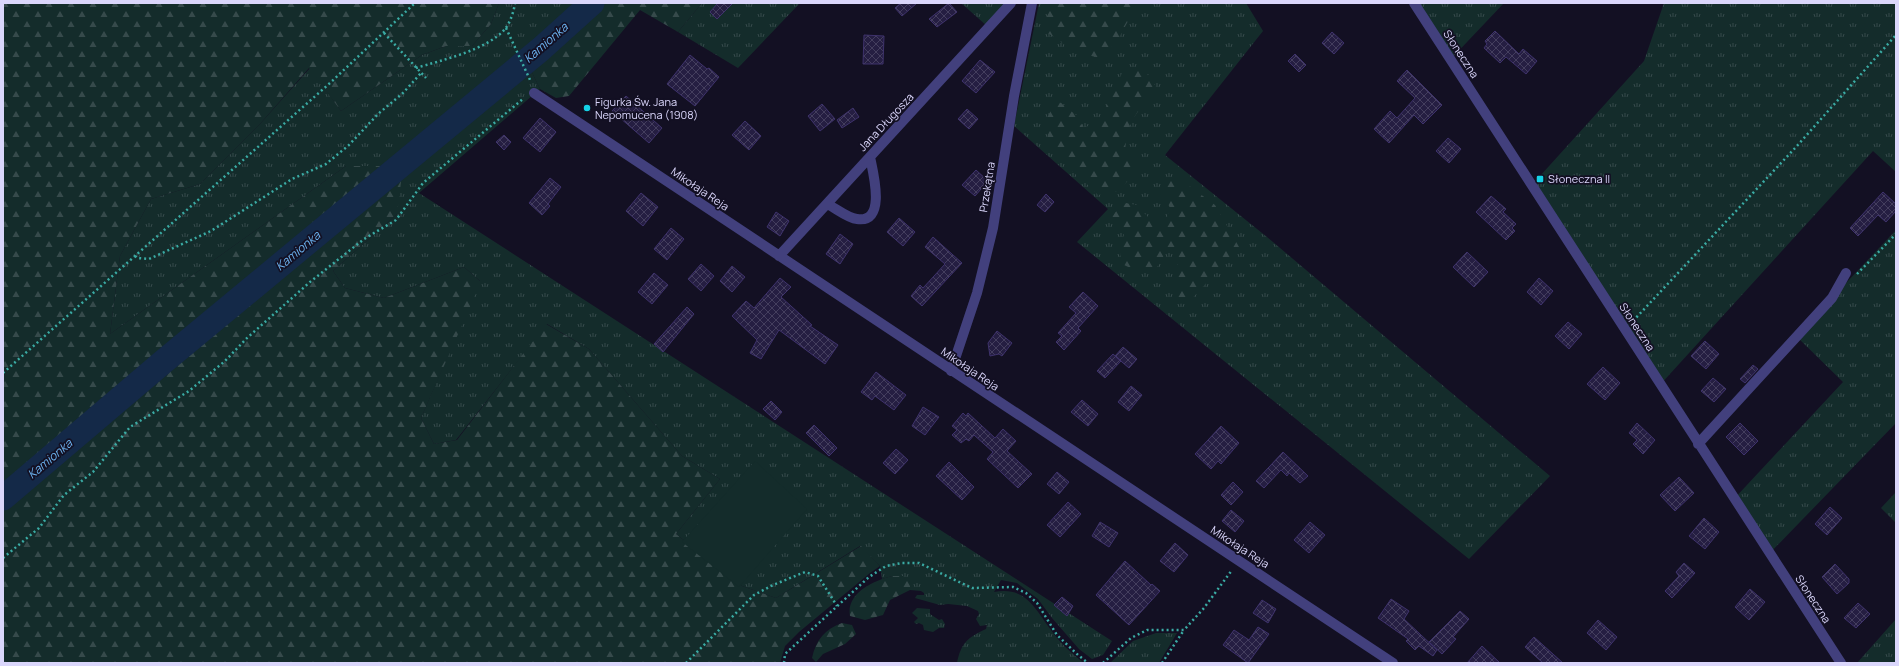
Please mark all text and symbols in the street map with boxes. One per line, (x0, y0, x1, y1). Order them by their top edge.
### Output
water label: Kamionka (520, 18, 572, 67)
street label: Słoneczna (1440, 27, 1483, 81)
street label: Jana Długosza (855, 89, 917, 154)
place label: Figurka Św. Jana Nepomucena (1908) (595, 94, 698, 122)
marker: Figurka Św. Jana Nepomucena (1908) (582, 103, 592, 113)
street label: Przekątna (975, 161, 998, 213)
street label: Mikołaja Reja (668, 164, 732, 214)
place label: Słoneczna II (1548, 171, 1610, 186)
marker: Słoneczna II (1535, 174, 1545, 184)
water label: Kamionka (272, 226, 325, 274)
street label: Słoneczna (1616, 300, 1659, 354)
street label: Mikołaja Reja (938, 344, 1002, 394)
water label: Kamionka (24, 434, 77, 482)
street label: Mikołaja Reja (1208, 522, 1272, 571)
street label: Słoneczna (1792, 572, 1835, 626)

